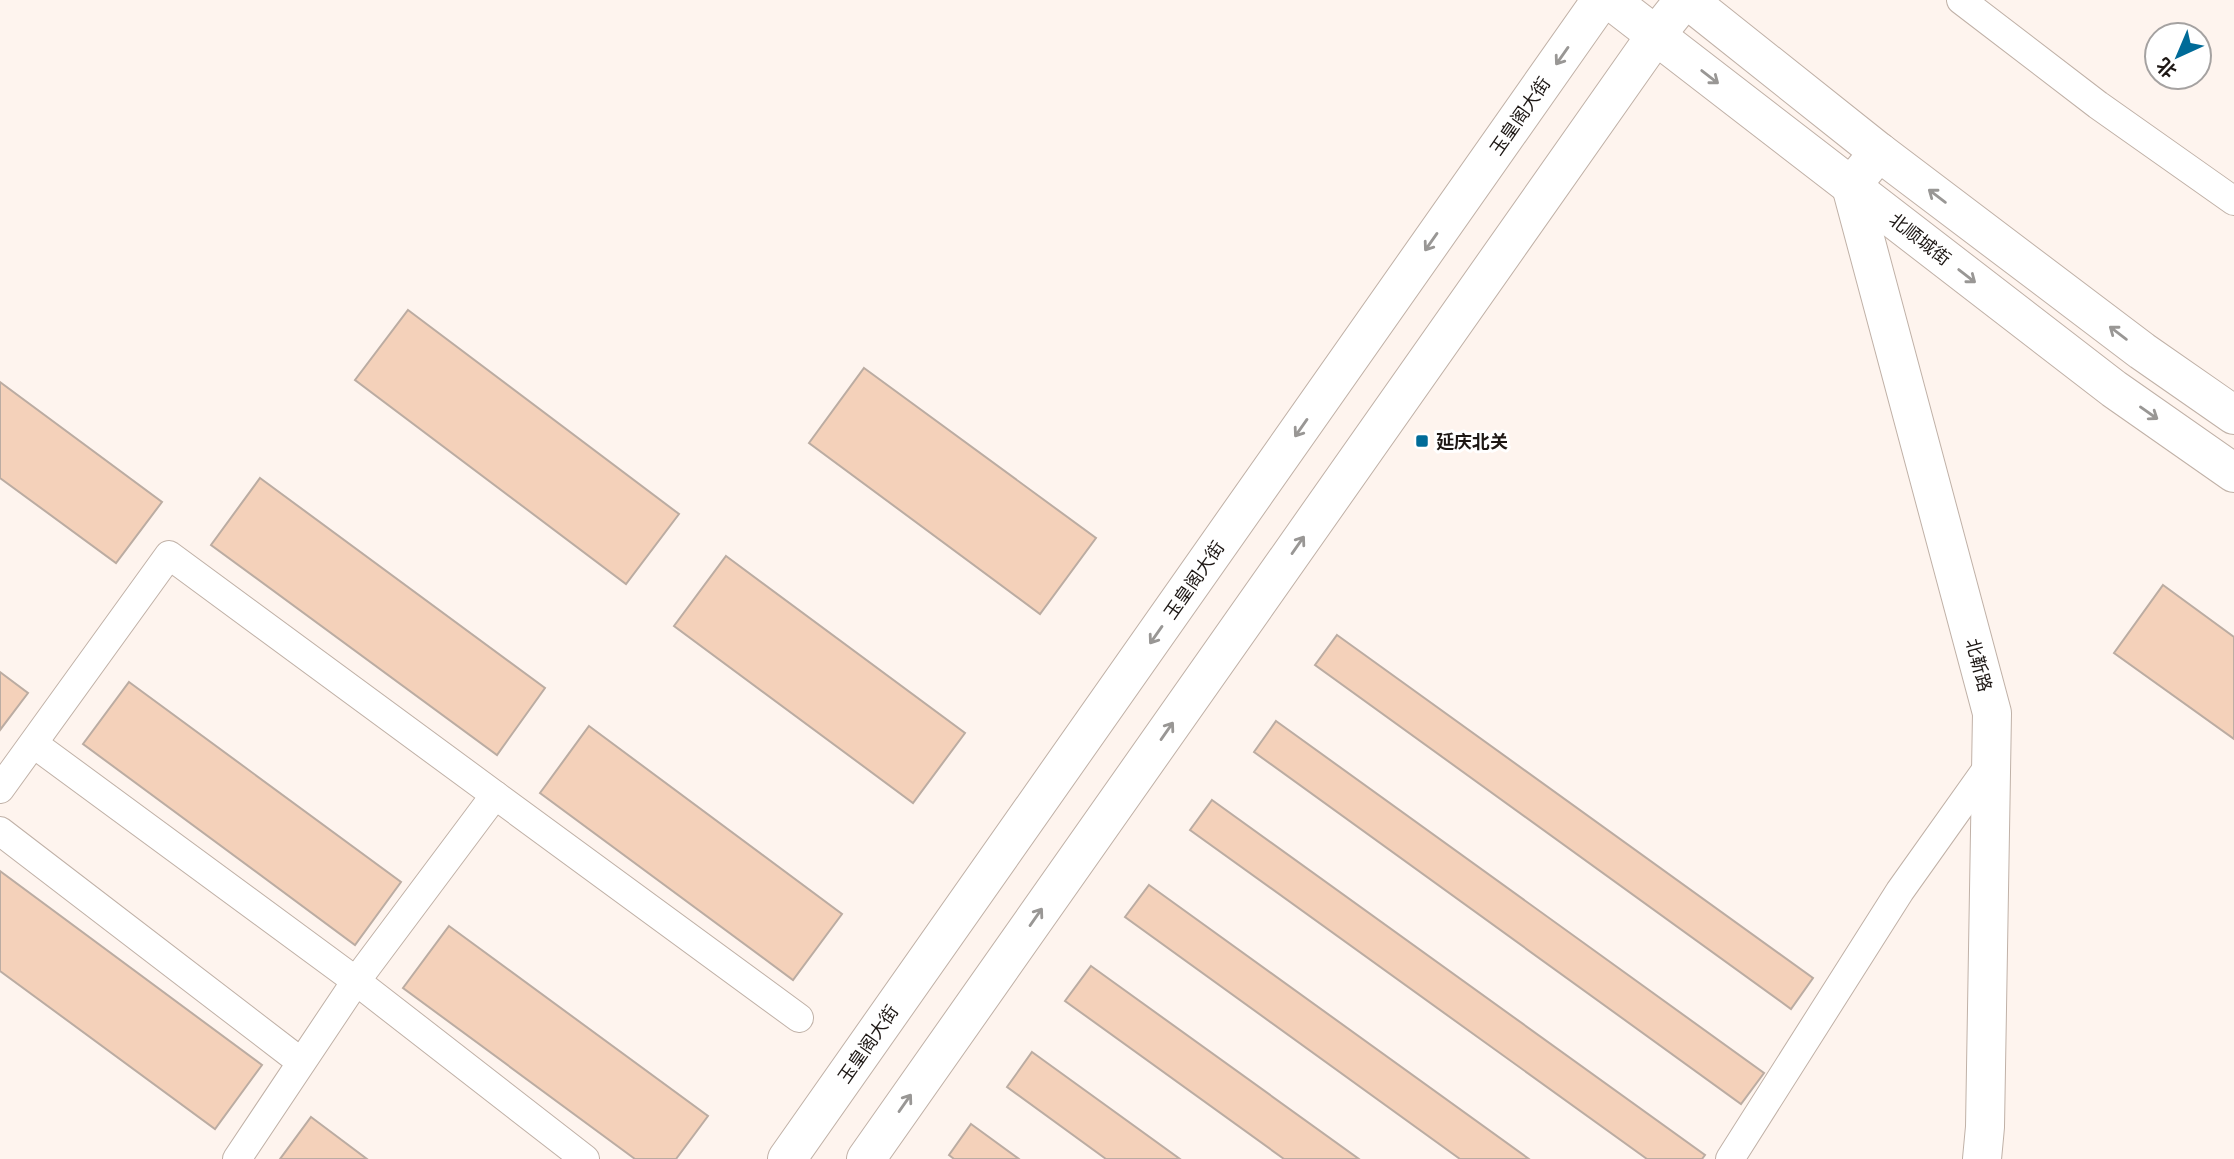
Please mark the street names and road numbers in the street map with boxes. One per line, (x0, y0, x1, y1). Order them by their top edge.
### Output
street label: 玉皇阁大街 (1485, 73, 1555, 159)
street label: 北顺城街 (1885, 208, 1955, 270)
street label: 玉皇阁大街 (1159, 537, 1229, 623)
street label: 北靳路 (1961, 636, 1997, 694)
street label: 玉皇阁大街 (833, 1001, 903, 1087)

